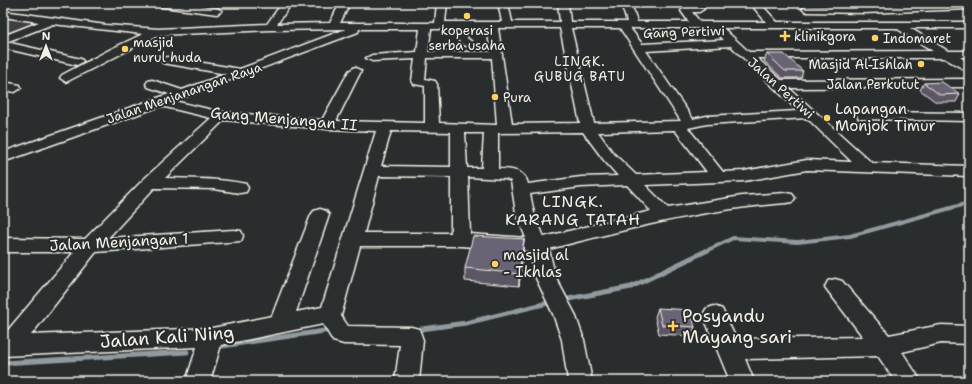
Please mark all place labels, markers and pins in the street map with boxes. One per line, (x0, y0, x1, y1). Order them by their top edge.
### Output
marker: koperasi serba usaha (462, 11, 472, 21)
place label: koperasi serba usaha (429, 22, 505, 54)
place label: klinikgora (794, 28, 856, 45)
marker: klinikgora (779, 30, 791, 42)
place label: Indomaret (883, 30, 951, 47)
marker: Indomaret (870, 33, 880, 43)
place label: masjid nurul huda (133, 34, 202, 66)
marker: masjid nurul huda (120, 44, 130, 54)
place label: Masjid Al-Ishlah (808, 56, 913, 73)
marker: Masjid Al-Ishlah (916, 59, 926, 69)
place label: Pura (503, 89, 531, 106)
marker: Pura (490, 92, 500, 102)
place label: Lapangan Monjok Timur (835, 99, 936, 136)
marker: Lapangan Monjok Timur (822, 113, 832, 123)
place label: masjid al - Ikhlas (503, 245, 569, 282)
marker: masjid al - Ikhlas (490, 259, 500, 269)
place label: Posyandu Mayang sari (682, 304, 792, 349)
marker: Posyandu Mayang sari (667, 320, 679, 332)

